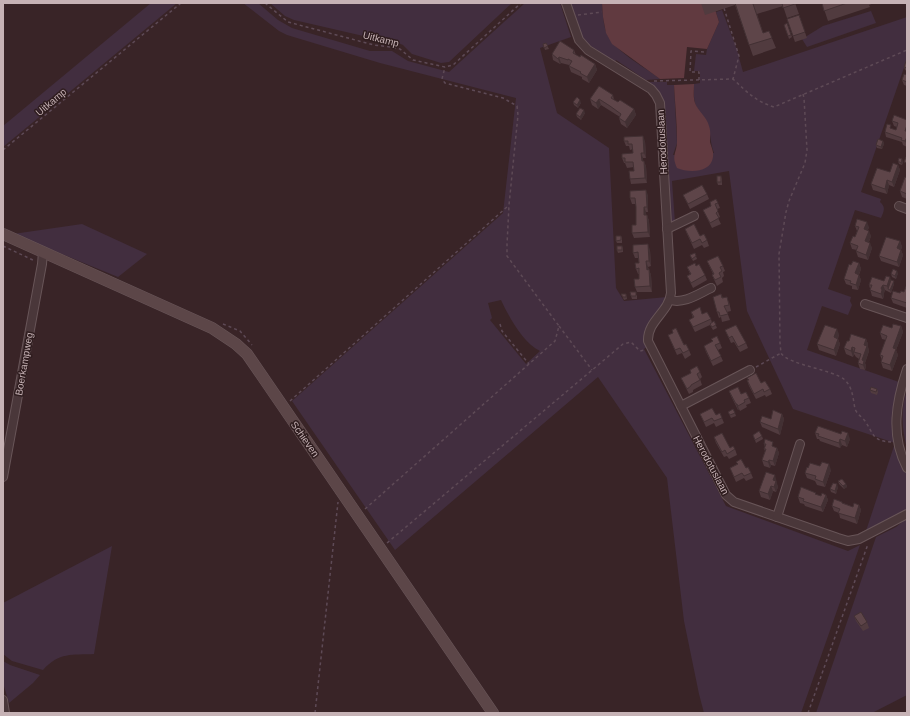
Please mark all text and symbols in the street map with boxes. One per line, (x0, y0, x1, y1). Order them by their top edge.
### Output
street label: Uitkamp (362, 29, 401, 49)
street label: Uitkamp (33, 86, 69, 118)
street label: Herodotuslaan (655, 109, 669, 175)
street label: Boerkampweg (13, 332, 35, 396)
street label: Schieven (289, 419, 321, 459)
street label: Herodotuslaan (691, 434, 731, 496)

